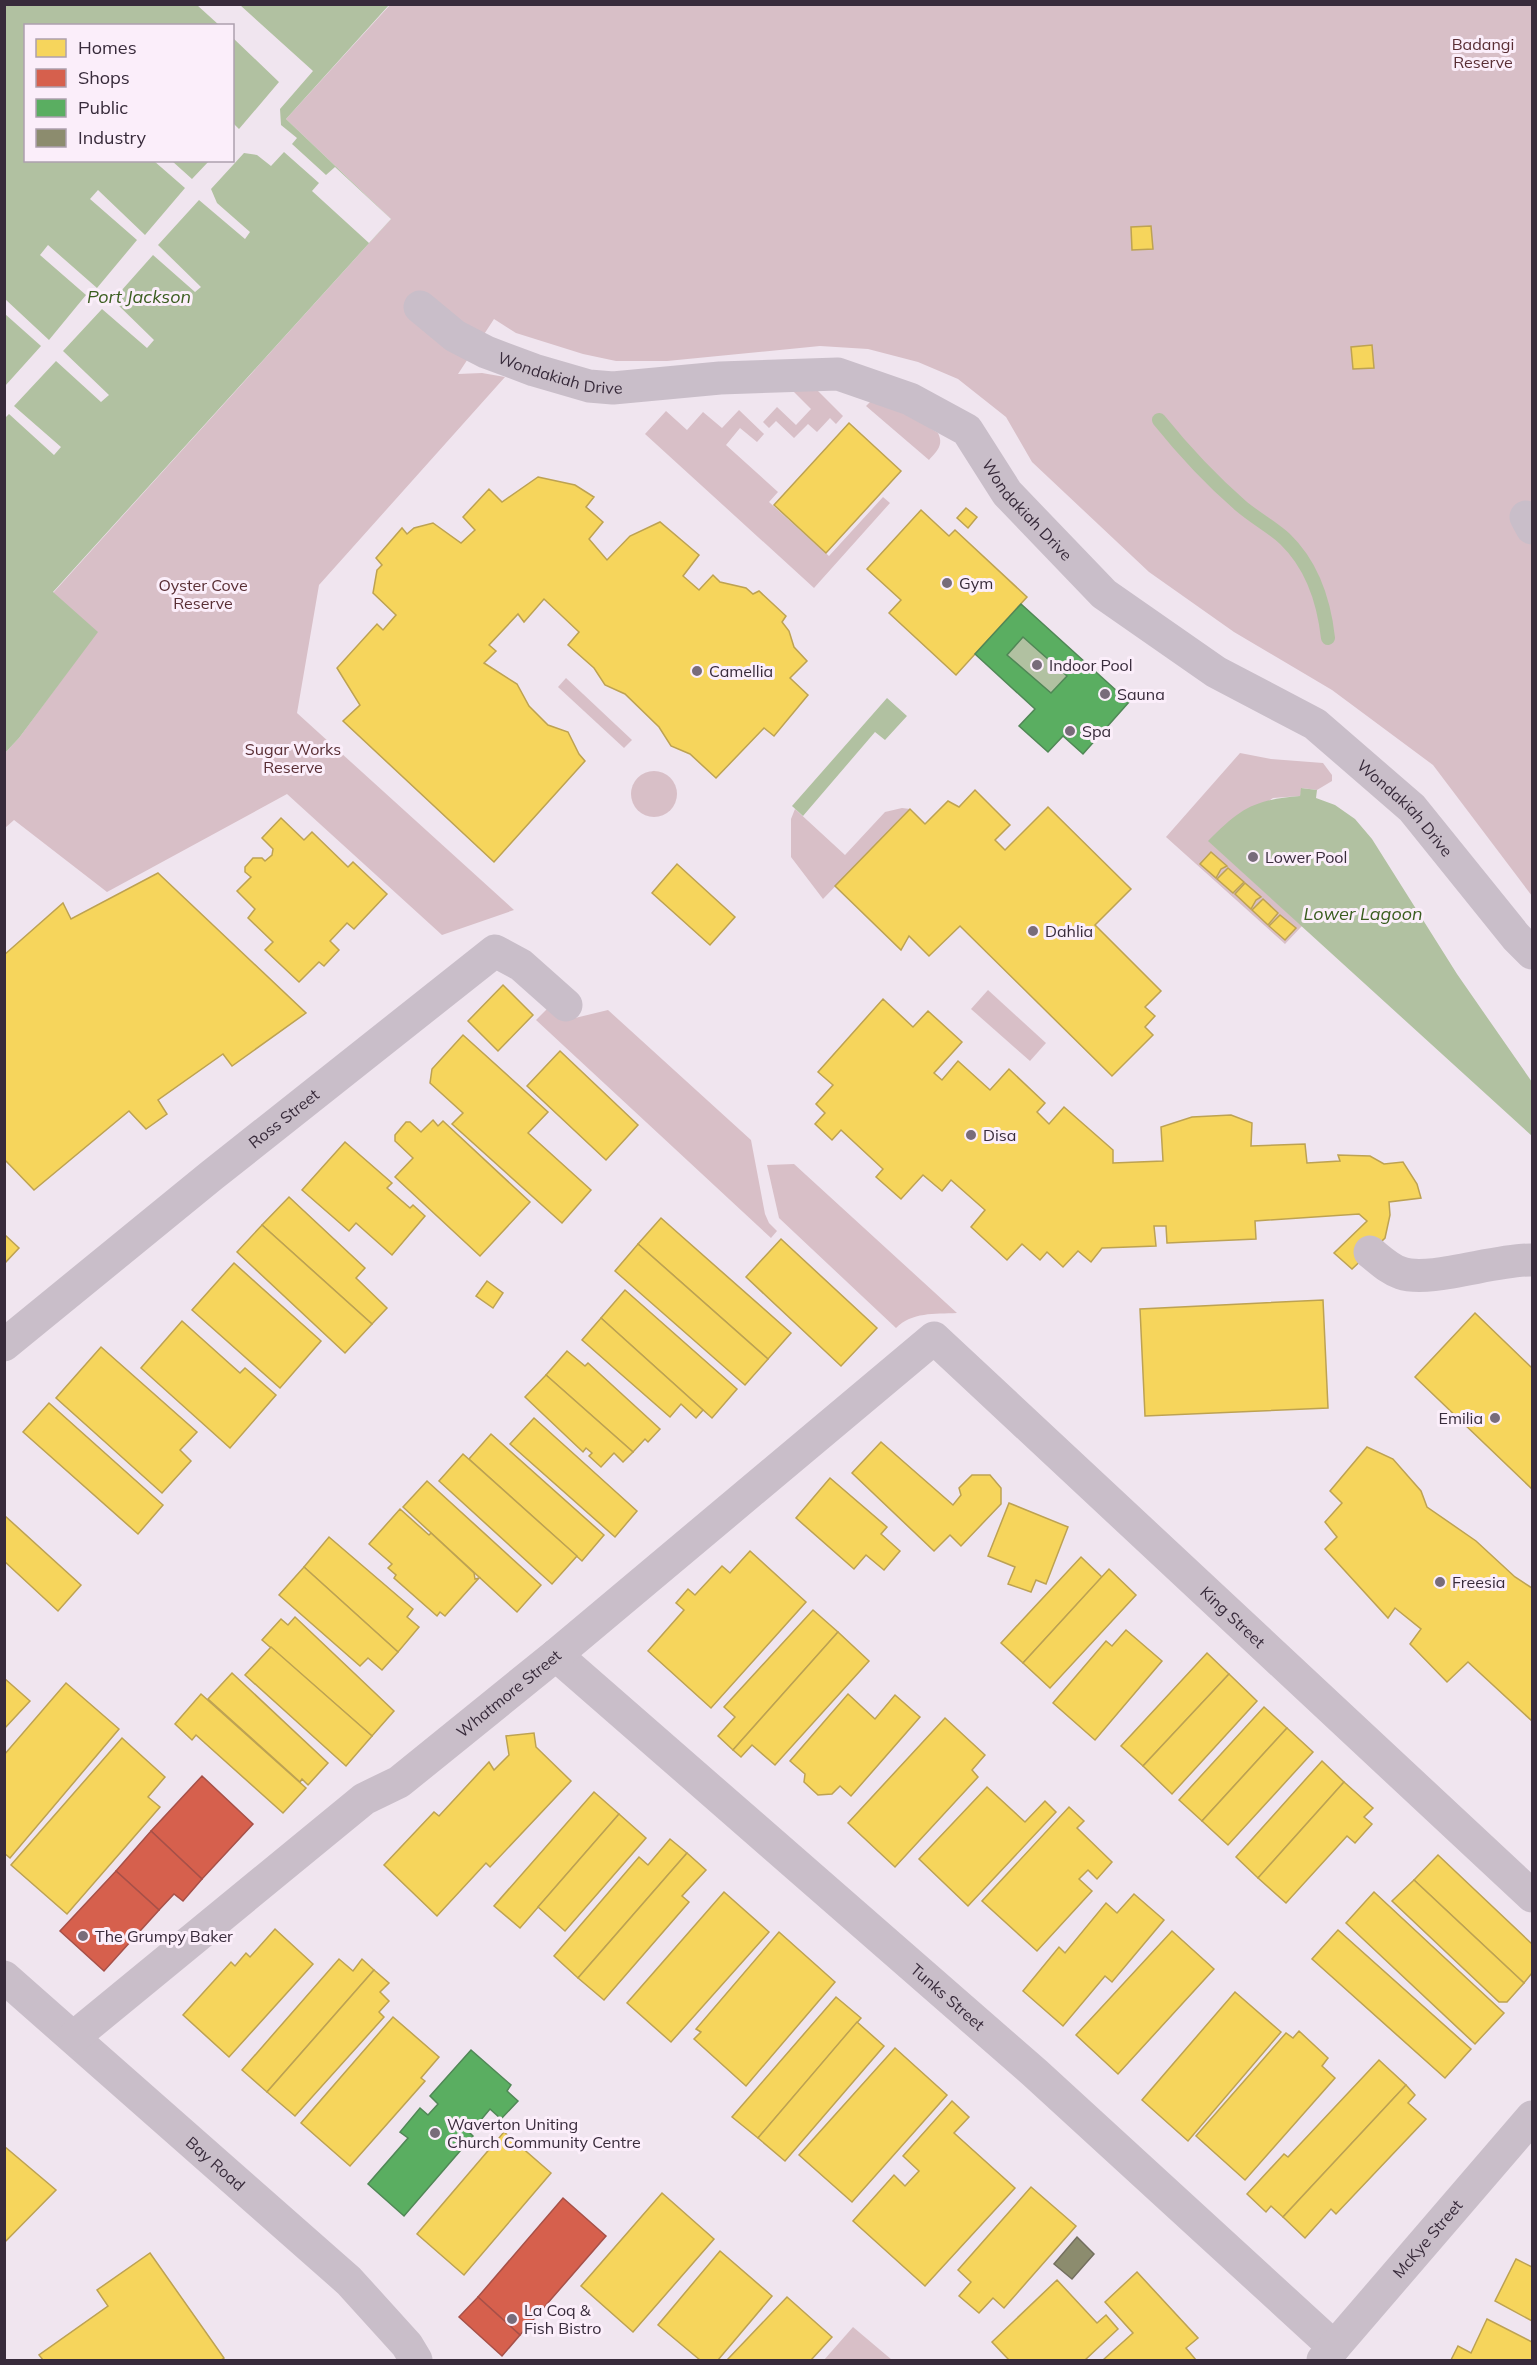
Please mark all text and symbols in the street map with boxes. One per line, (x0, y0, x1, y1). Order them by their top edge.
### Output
legend (24, 24, 234, 162)
park label: Badangi Reserve (1452, 34, 1514, 72)
text: Homes (78, 36, 137, 59)
text: Shops (78, 66, 130, 89)
text: Public (78, 96, 128, 119)
text: Industry (78, 126, 147, 149)
water label: Port Jackson (87, 285, 191, 308)
street label: Wondakiah Drive (495, 347, 623, 398)
street label: Wondakiah Drive (978, 455, 1077, 565)
place label: Gym (959, 573, 993, 593)
park label: Oyster Cove Reserve (158, 575, 248, 613)
marker: Gym (940, 576, 954, 590)
place label: Indoor Pool (1049, 655, 1133, 675)
marker: Indoor Pool (1030, 658, 1044, 672)
place label: Camellia (709, 661, 773, 681)
marker: Camellia (690, 664, 704, 678)
place label: Sauna (1117, 684, 1165, 704)
marker: Sauna (1098, 687, 1112, 701)
place label: Spa (1082, 721, 1111, 741)
marker: Spa (1063, 724, 1077, 738)
park label: Sugar Works Reserve (245, 739, 341, 777)
street label: Wondakiah Drive (1353, 755, 1457, 861)
place label: Lower Pool (1265, 847, 1347, 867)
marker: Lower Pool (1246, 850, 1260, 864)
water label: Lower Lagoon (1304, 902, 1422, 925)
place label: Dahlia (1045, 921, 1093, 941)
marker: Dahlia (1026, 924, 1040, 938)
street label: Ross Street (244, 1084, 323, 1152)
place label: Disa (983, 1125, 1016, 1145)
marker: Disa (964, 1128, 978, 1142)
place label: Emilia (1439, 1408, 1483, 1428)
marker: Emilia (1488, 1411, 1502, 1425)
place label: Freesia (1452, 1572, 1505, 1592)
marker: Freesia (1433, 1575, 1447, 1589)
street label: King Street (1196, 1582, 1270, 1652)
street label: Whatmore Street (452, 1645, 565, 1742)
place label: The Grumpy Baker (95, 1926, 233, 1946)
marker: The Grumpy Baker (76, 1929, 90, 1943)
street label: Tunks Street (907, 1959, 989, 2035)
place label: Waverton Uniting Church Community Centre (447, 2114, 641, 2152)
marker: Waverton Uniting Church Community Centre (428, 2126, 442, 2140)
street label: Bay Road (182, 2132, 249, 2195)
street label: McKye Street (1388, 2195, 1467, 2282)
place label: La Coq & Fish Bistro (524, 2300, 601, 2338)
marker: La Coq & Fish Bistro (505, 2312, 519, 2326)

